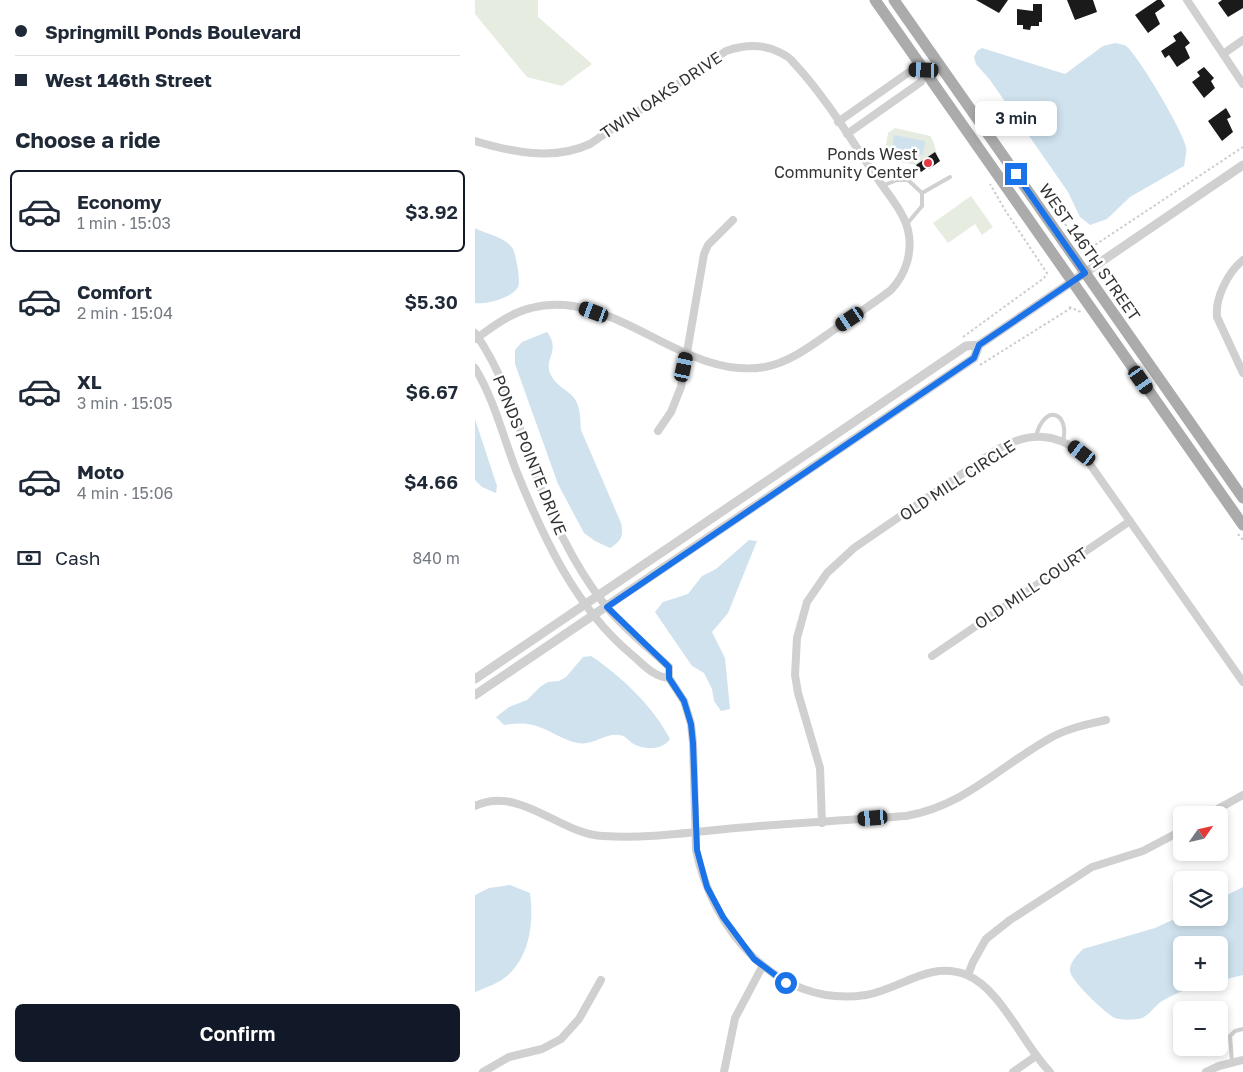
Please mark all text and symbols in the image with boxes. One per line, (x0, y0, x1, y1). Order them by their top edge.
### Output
text: Springmill Ponds Boulevard (45, 20, 301, 43)
street label: TWIN OAKS DRIVE (597, 47, 725, 143)
car (908, 62, 939, 78)
text: West 146th Street (45, 68, 212, 91)
callout: 3 min (975, 101, 1057, 136)
text: 3 min (995, 108, 1037, 128)
text: Choose a ride (15, 126, 161, 153)
place label: Ponds West Community Center (774, 144, 918, 182)
marker: Ponds West Community Center (922, 157, 934, 169)
route end (1005, 163, 1027, 185)
street label: WEST 146TH STREET (1035, 180, 1145, 325)
icon: car (17, 189, 62, 234)
text: Economy (77, 190, 162, 213)
text: $3.92 (405, 200, 458, 223)
text: 1 min · 15:03 (77, 213, 171, 233)
icon: car (17, 279, 62, 324)
text: Comfort (77, 280, 152, 303)
text: $5.30 (405, 290, 458, 313)
car (577, 300, 610, 324)
text: 2 min · 15:04 (77, 303, 173, 323)
car (833, 304, 866, 334)
car (673, 351, 694, 383)
car (1126, 363, 1155, 397)
icon: car (17, 369, 62, 414)
text: XL (77, 370, 102, 393)
street label: PONDS POINTE DRIVE (489, 372, 571, 538)
text: $6.67 (406, 380, 458, 403)
text: 3 min · 15:05 (77, 393, 173, 413)
street label: OLD MILL CIRCLE (895, 435, 1019, 525)
car (1065, 438, 1098, 468)
icon: car (17, 459, 62, 504)
text: Moto (77, 460, 124, 483)
text: $4.66 (404, 470, 458, 493)
text: 4 min · 15:06 (77, 483, 173, 503)
street label: OLD MILL COURT (971, 543, 1091, 633)
icon: cash (15, 544, 43, 572)
text: Cash (55, 546, 100, 569)
text: 840 m (412, 548, 460, 568)
north arrow (1173, 806, 1227, 861)
map controls (1173, 806, 1228, 1056)
car (857, 809, 888, 827)
button: layers (1173, 871, 1228, 926)
button: + (1173, 936, 1228, 991)
route start (775, 972, 797, 994)
button: − (1173, 1001, 1228, 1056)
button: Confirm (15, 1004, 460, 1062)

